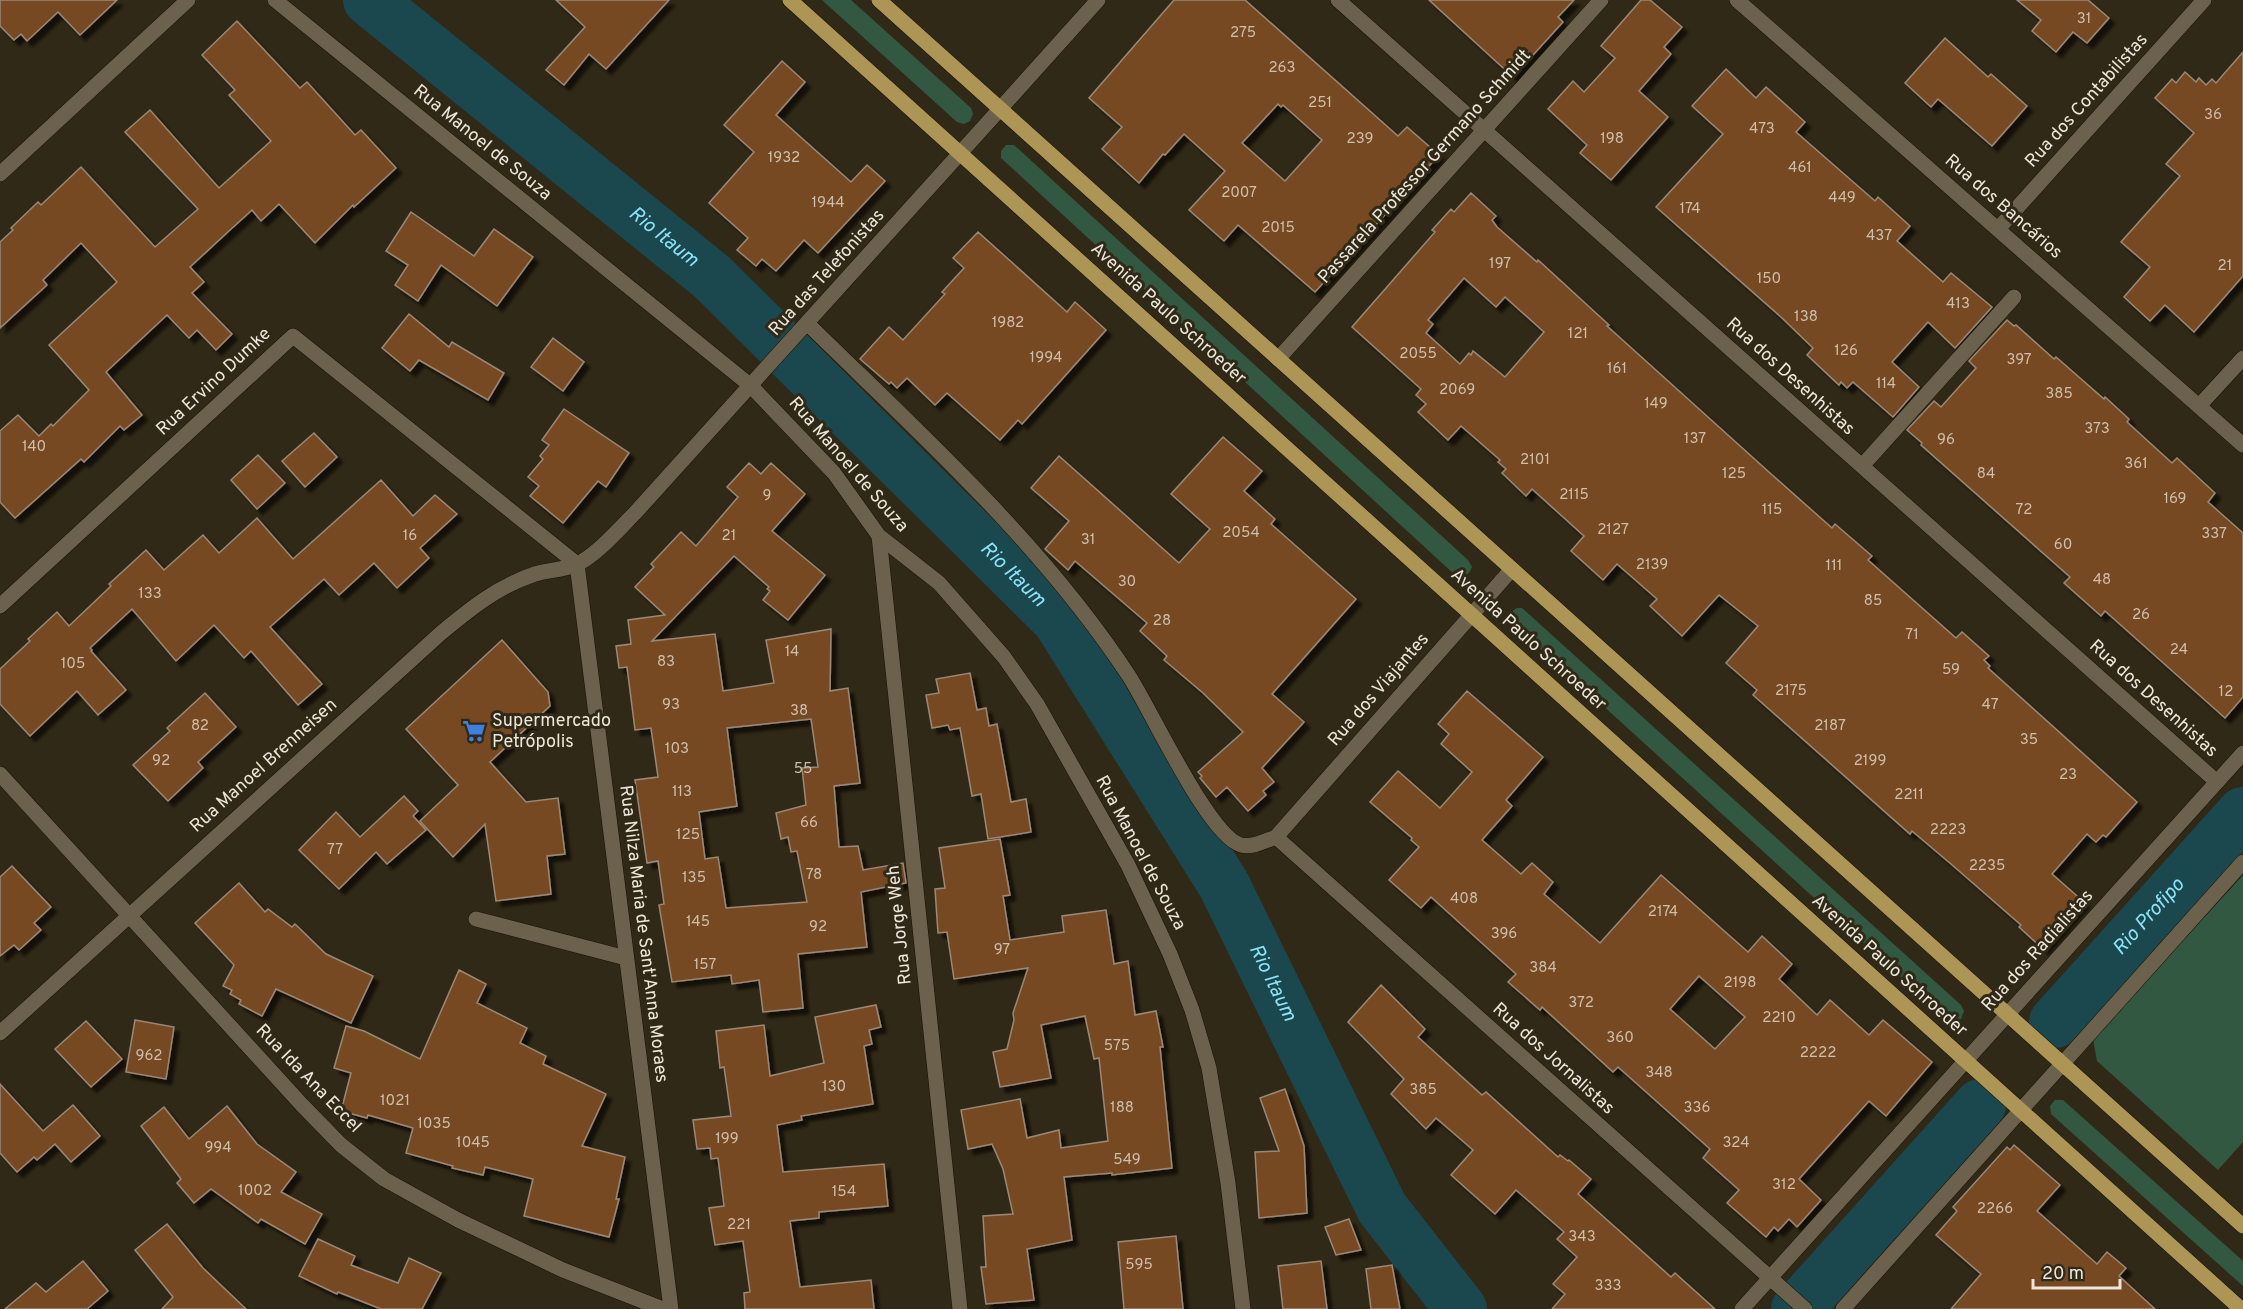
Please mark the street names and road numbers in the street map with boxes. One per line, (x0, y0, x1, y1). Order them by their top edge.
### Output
street label: Rua dos Contabilistas (2021, 29, 2153, 173)
street label: Passarela Professor Germano Schmidt (1314, 45, 1536, 289)
street label: Rua Manoel de Souza (408, 80, 556, 206)
street label: Rua dos Bancários (1939, 150, 2067, 264)
street label: Rua das Telefonistas (764, 205, 890, 341)
street label: Avenida Paulo Schroeder (1085, 238, 1251, 390)
street label: Rua dos Desenhistas (1721, 313, 1859, 441)
street label: Rua Ervino Dumke (152, 323, 276, 441)
street label: Rua Manoel de Souza (783, 393, 913, 537)
street label: Avenida Paulo Schroeder (1445, 564, 1611, 716)
street label: Rua dos Viajantes (1324, 629, 1434, 751)
street label: Rua dos Desenhistas (2084, 635, 2222, 763)
street label: Rua Manoel Brenneisen (186, 694, 342, 838)
street label: Rua Manoel de Souza (1089, 772, 1191, 934)
street label: Rua Nilza Maria de Sant'Anna Moraes (613, 784, 673, 1084)
street label: Rua Jorge Weh (882, 864, 918, 986)
street label: Rua dos Radialistas (1977, 885, 2099, 1017)
street label: Avenida Paulo Schroeder (1806, 890, 1972, 1042)
street label: Rua dos Jornalistas (1487, 998, 1619, 1120)
street label: Rua Ida Ana Eccel (250, 1020, 366, 1138)

